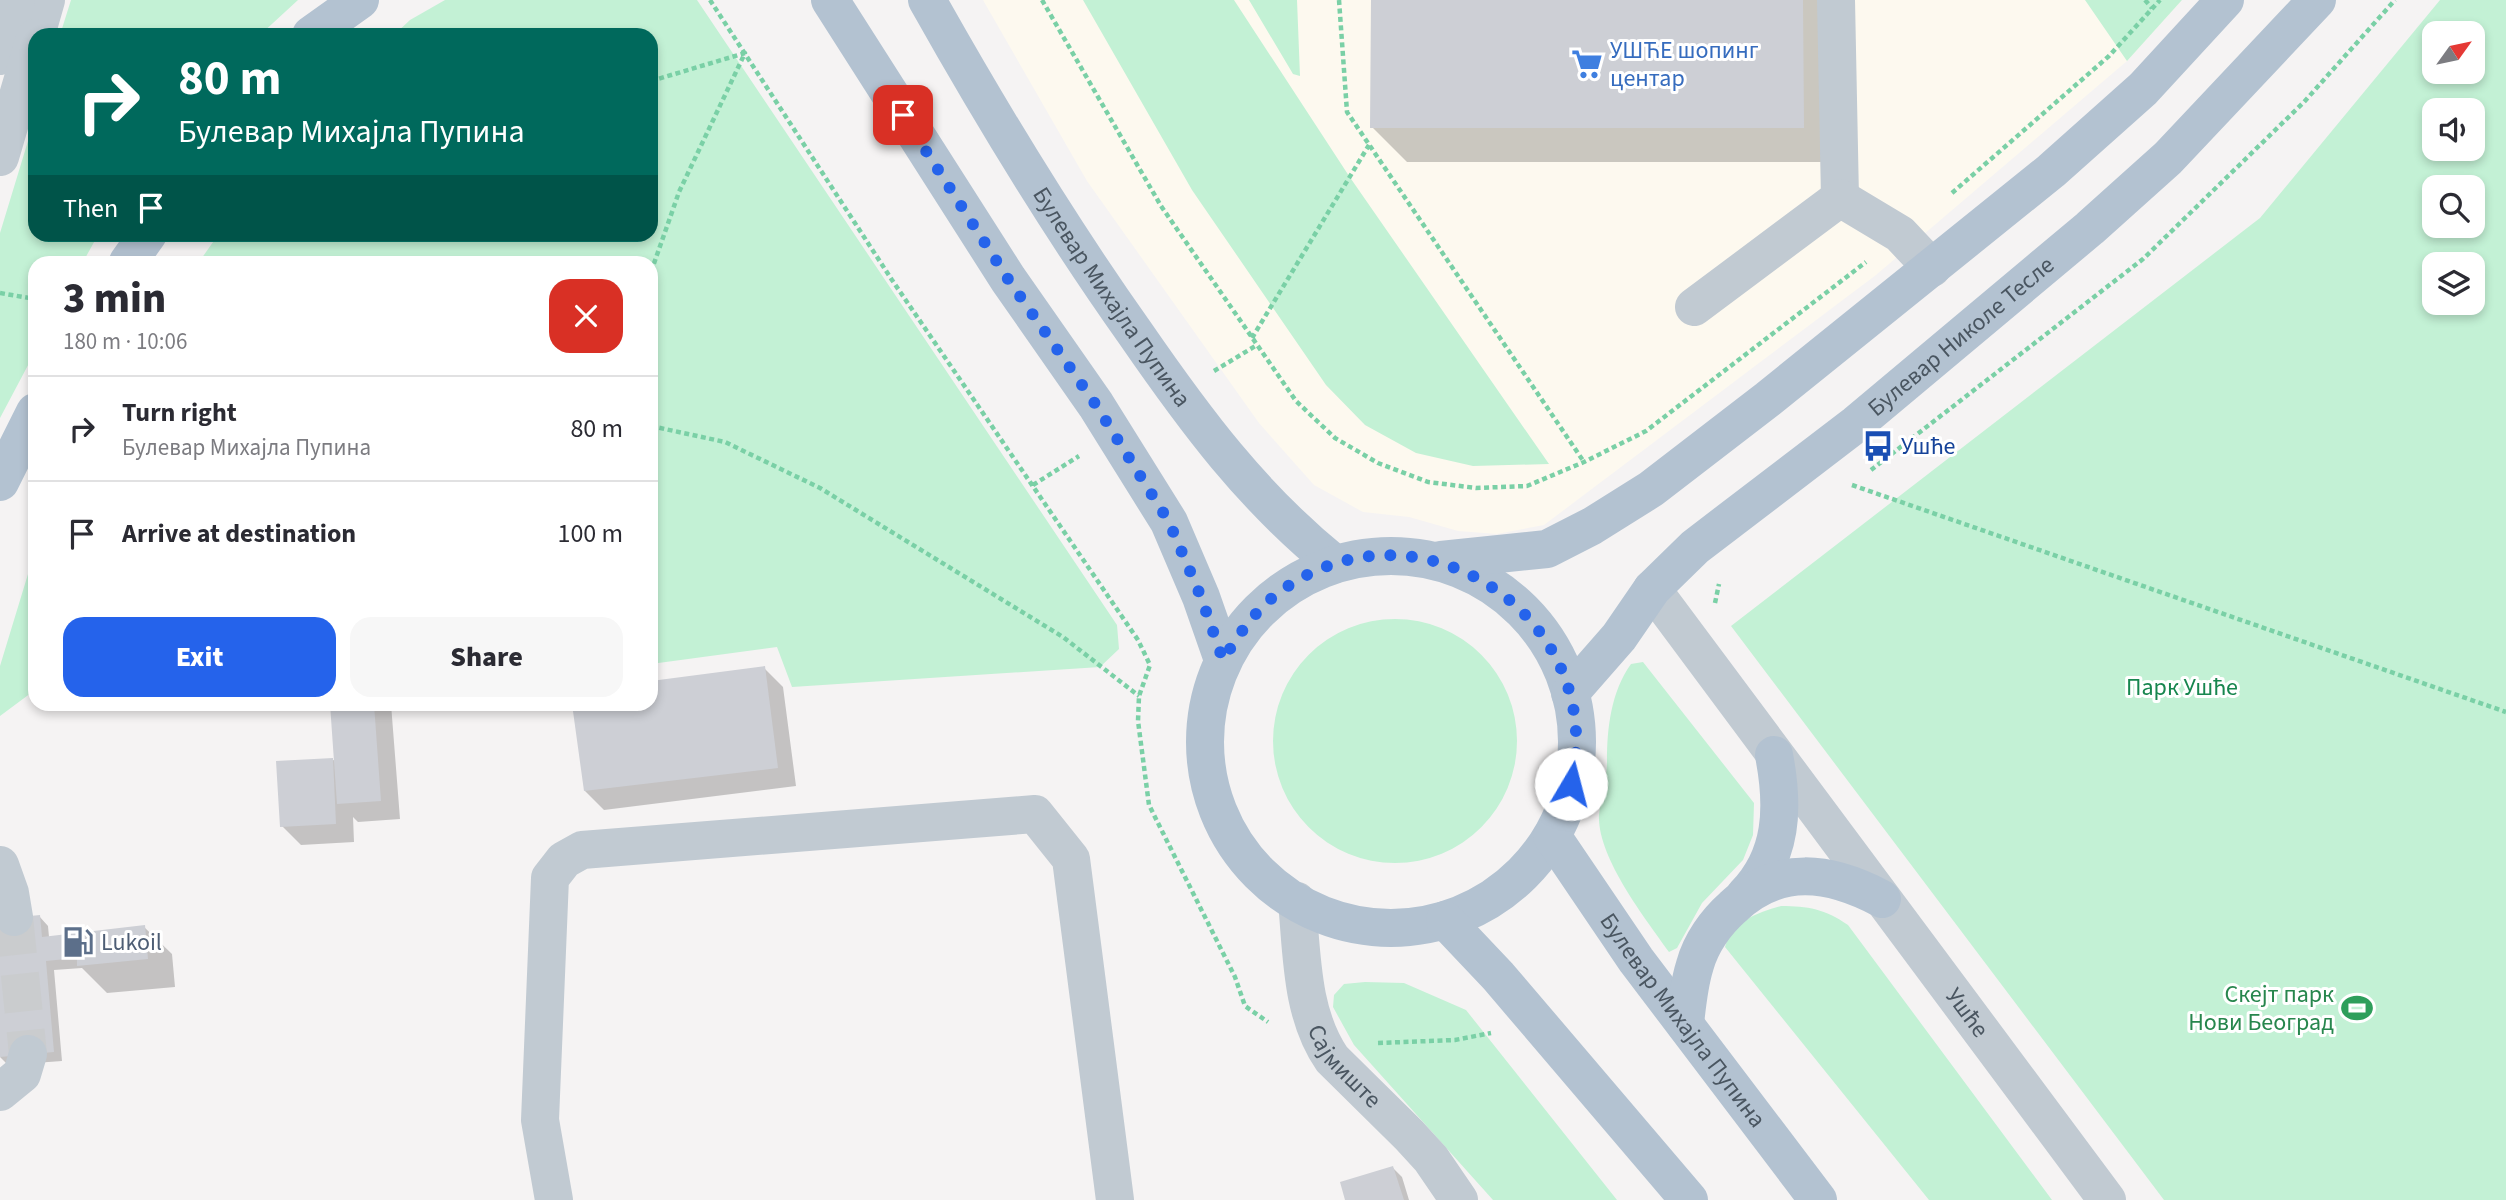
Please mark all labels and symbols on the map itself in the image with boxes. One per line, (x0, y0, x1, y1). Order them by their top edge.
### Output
north arrow (2422, 21, 2485, 84)
place label: УШЋЕ шопинг центар (1610, 33, 1759, 96)
supermarket icon: УШЋЕ шопинг центар (1570, 47, 1604, 81)
pin (873, 85, 933, 145)
street label: Булевар Михајла Пупина (1024, 180, 1200, 415)
street label: Булевар Николе Тесле (1860, 248, 2062, 425)
bus stop icon: Ушће (1861, 429, 1895, 463)
place label: Ушће (1901, 429, 1955, 464)
park label: Парк Ушће (2126, 670, 2238, 705)
position arrow (1534, 747, 1608, 821)
street label: Булевар Михајла Пупина (1591, 906, 1775, 1135)
fuel station icon: Lukoil (61, 925, 95, 959)
place label: Lukoil (101, 925, 162, 960)
place label: Скејт парк Нови Београд (2188, 977, 2334, 1040)
street label: Ушће (1937, 980, 1998, 1045)
sports icon: Скејт парк Нови Београд (2340, 991, 2374, 1025)
street label: Сајмиште (1299, 1019, 1390, 1116)

